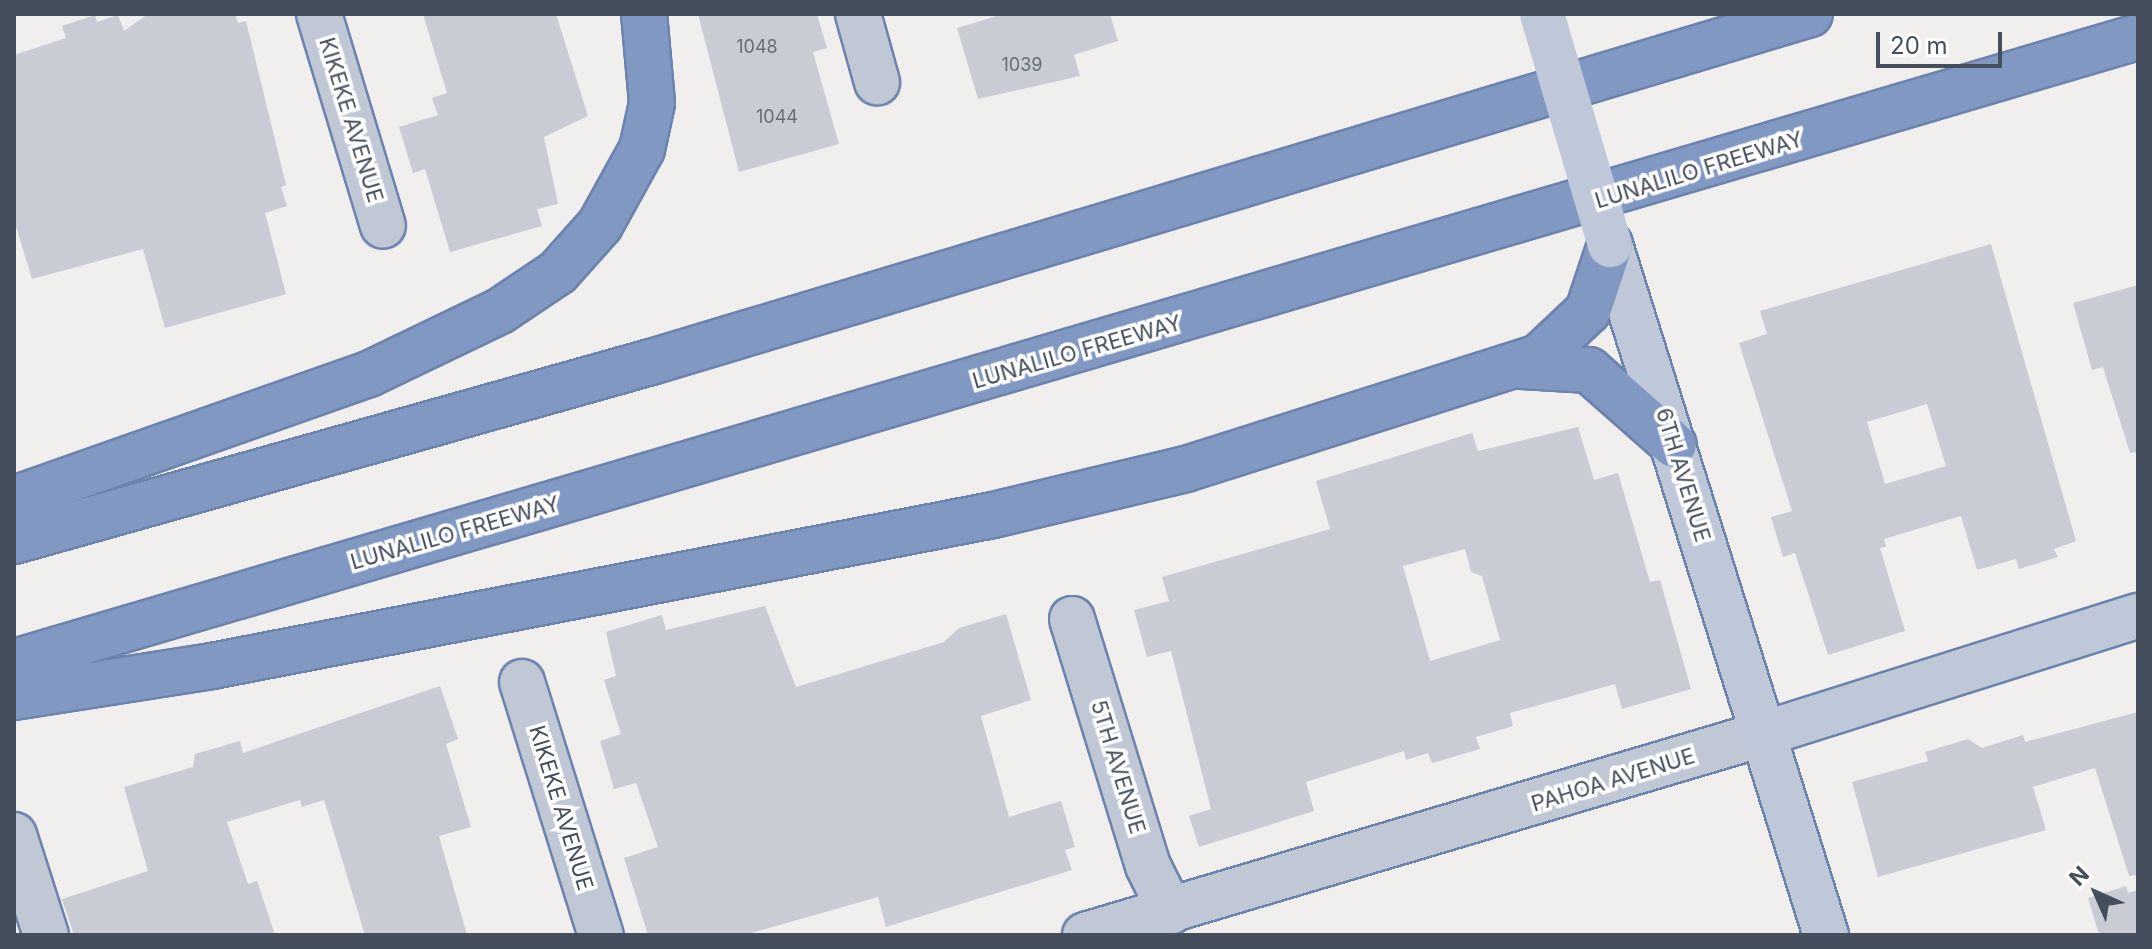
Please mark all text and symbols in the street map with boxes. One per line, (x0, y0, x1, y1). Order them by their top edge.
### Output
scale bar (1880, 16, 2006, 66)
text: 20 m (1890, 31, 1948, 60)
street label: KIKEKE AVENUE (313, 34, 389, 206)
house number: 1048 (736, 36, 778, 58)
house number: 1039 (1002, 54, 1042, 76)
house number: 1044 (756, 106, 798, 128)
street label: LUNALILO FREEWAY (1592, 126, 1806, 214)
street label: LUNALILO FREEWAY (969, 310, 1185, 394)
street label: 6TH AVENUE (1650, 405, 1716, 545)
street label: LUNALILO FREEWAY (347, 491, 563, 575)
street label: 5TH AVENUE (1085, 697, 1151, 837)
street label: KIKEKE AVENUE (523, 722, 599, 894)
street label: PAHOA AVENUE (1528, 743, 1698, 817)
north arrow (2056, 853, 2136, 933)
text: N (2064, 861, 2094, 891)

